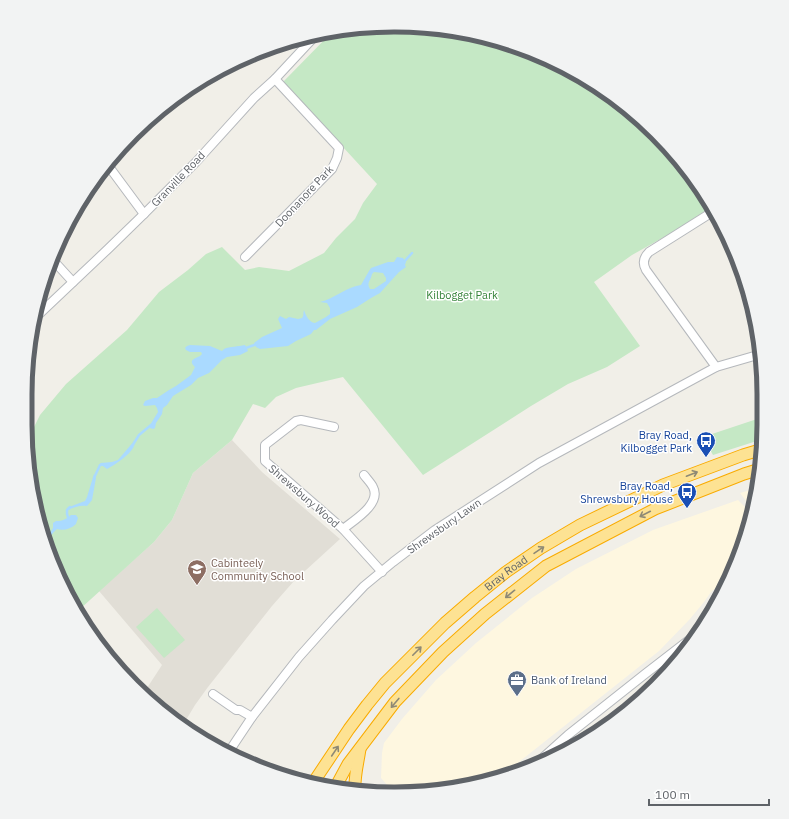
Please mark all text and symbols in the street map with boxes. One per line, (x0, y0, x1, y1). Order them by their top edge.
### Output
street label: Granville Road (148, 148, 208, 210)
street label: Doonanore Park (272, 162, 336, 230)
park label: Kilbogget Park (426, 288, 498, 302)
place label: Bray Road, Kilbogget Park (620, 428, 692, 455)
bus stop icon: Bray Road, Kilbogget Park (695, 430, 717, 458)
street label: Shrewsbury Wood (266, 461, 342, 531)
one-way arrow (686, 469, 698, 477)
place label: Bray Road, Shrewsbury House (580, 479, 673, 506)
bus stop icon: Bray Road, Shrewsbury House (676, 481, 698, 509)
street label: Shrewsbury Lawn (404, 495, 484, 557)
one-way arrow (639, 510, 651, 518)
one-way arrow (533, 546, 544, 554)
street label: Bray Road (481, 552, 530, 594)
place label: Cabinteely Community School (211, 556, 304, 583)
school or university icon: Cabinteely Community School (186, 558, 208, 586)
one-way arrow (504, 590, 515, 598)
one-way arrow (412, 646, 422, 656)
office icon: Bank of Ireland (506, 669, 528, 697)
place label: Bank of Ireland (531, 673, 607, 687)
one-way arrow (391, 697, 400, 708)
one-way arrow (331, 746, 339, 757)
scale bar (649, 781, 769, 807)
text: 100 m (655, 787, 690, 802)

